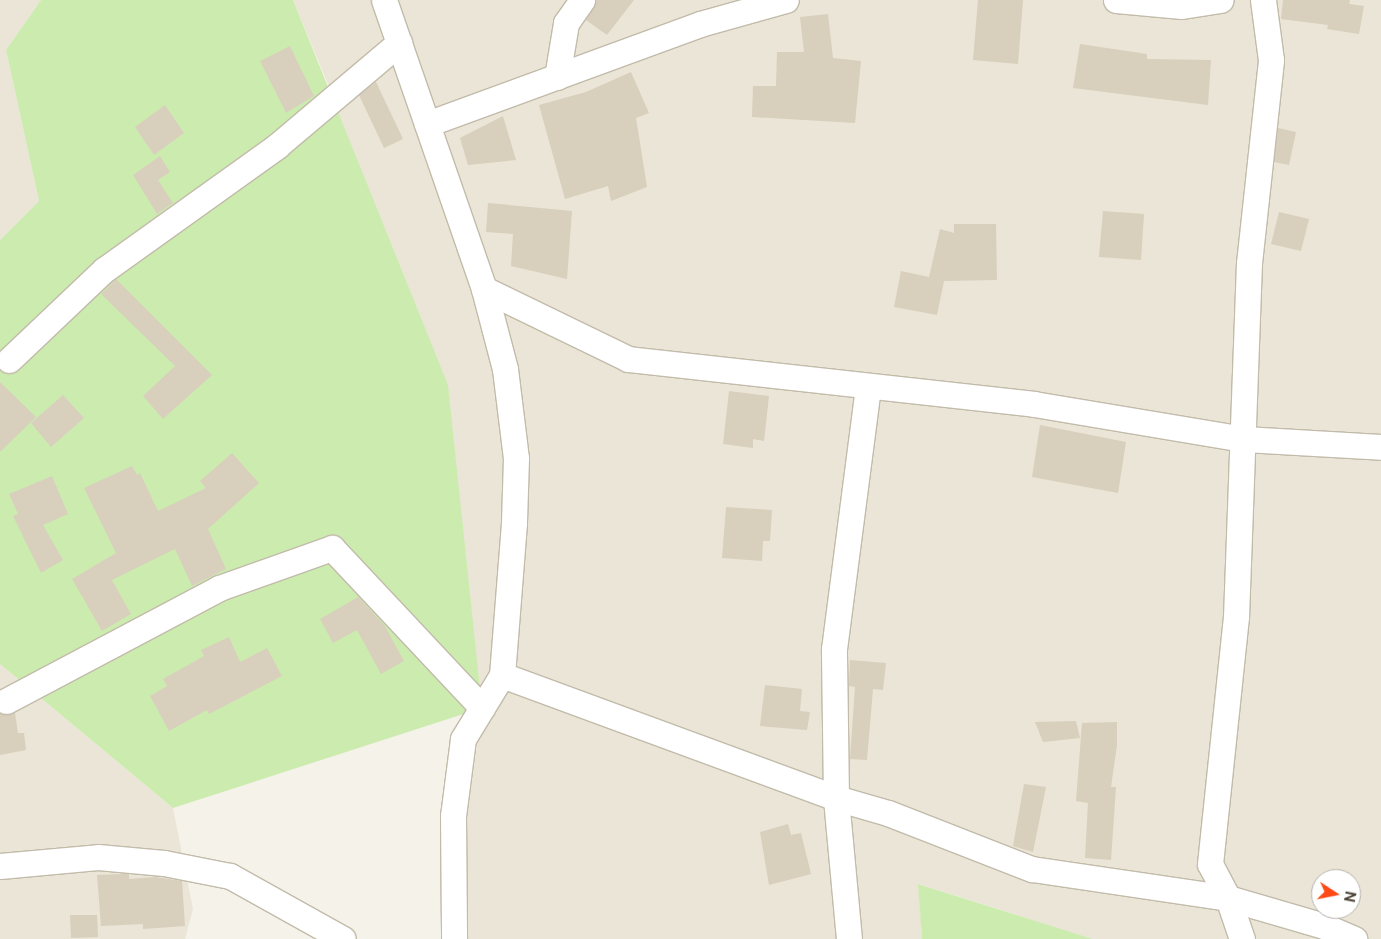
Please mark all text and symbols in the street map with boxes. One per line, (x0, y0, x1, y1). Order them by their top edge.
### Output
north arrow (1311, 869, 1361, 919)
text: N (1341, 890, 1359, 904)

